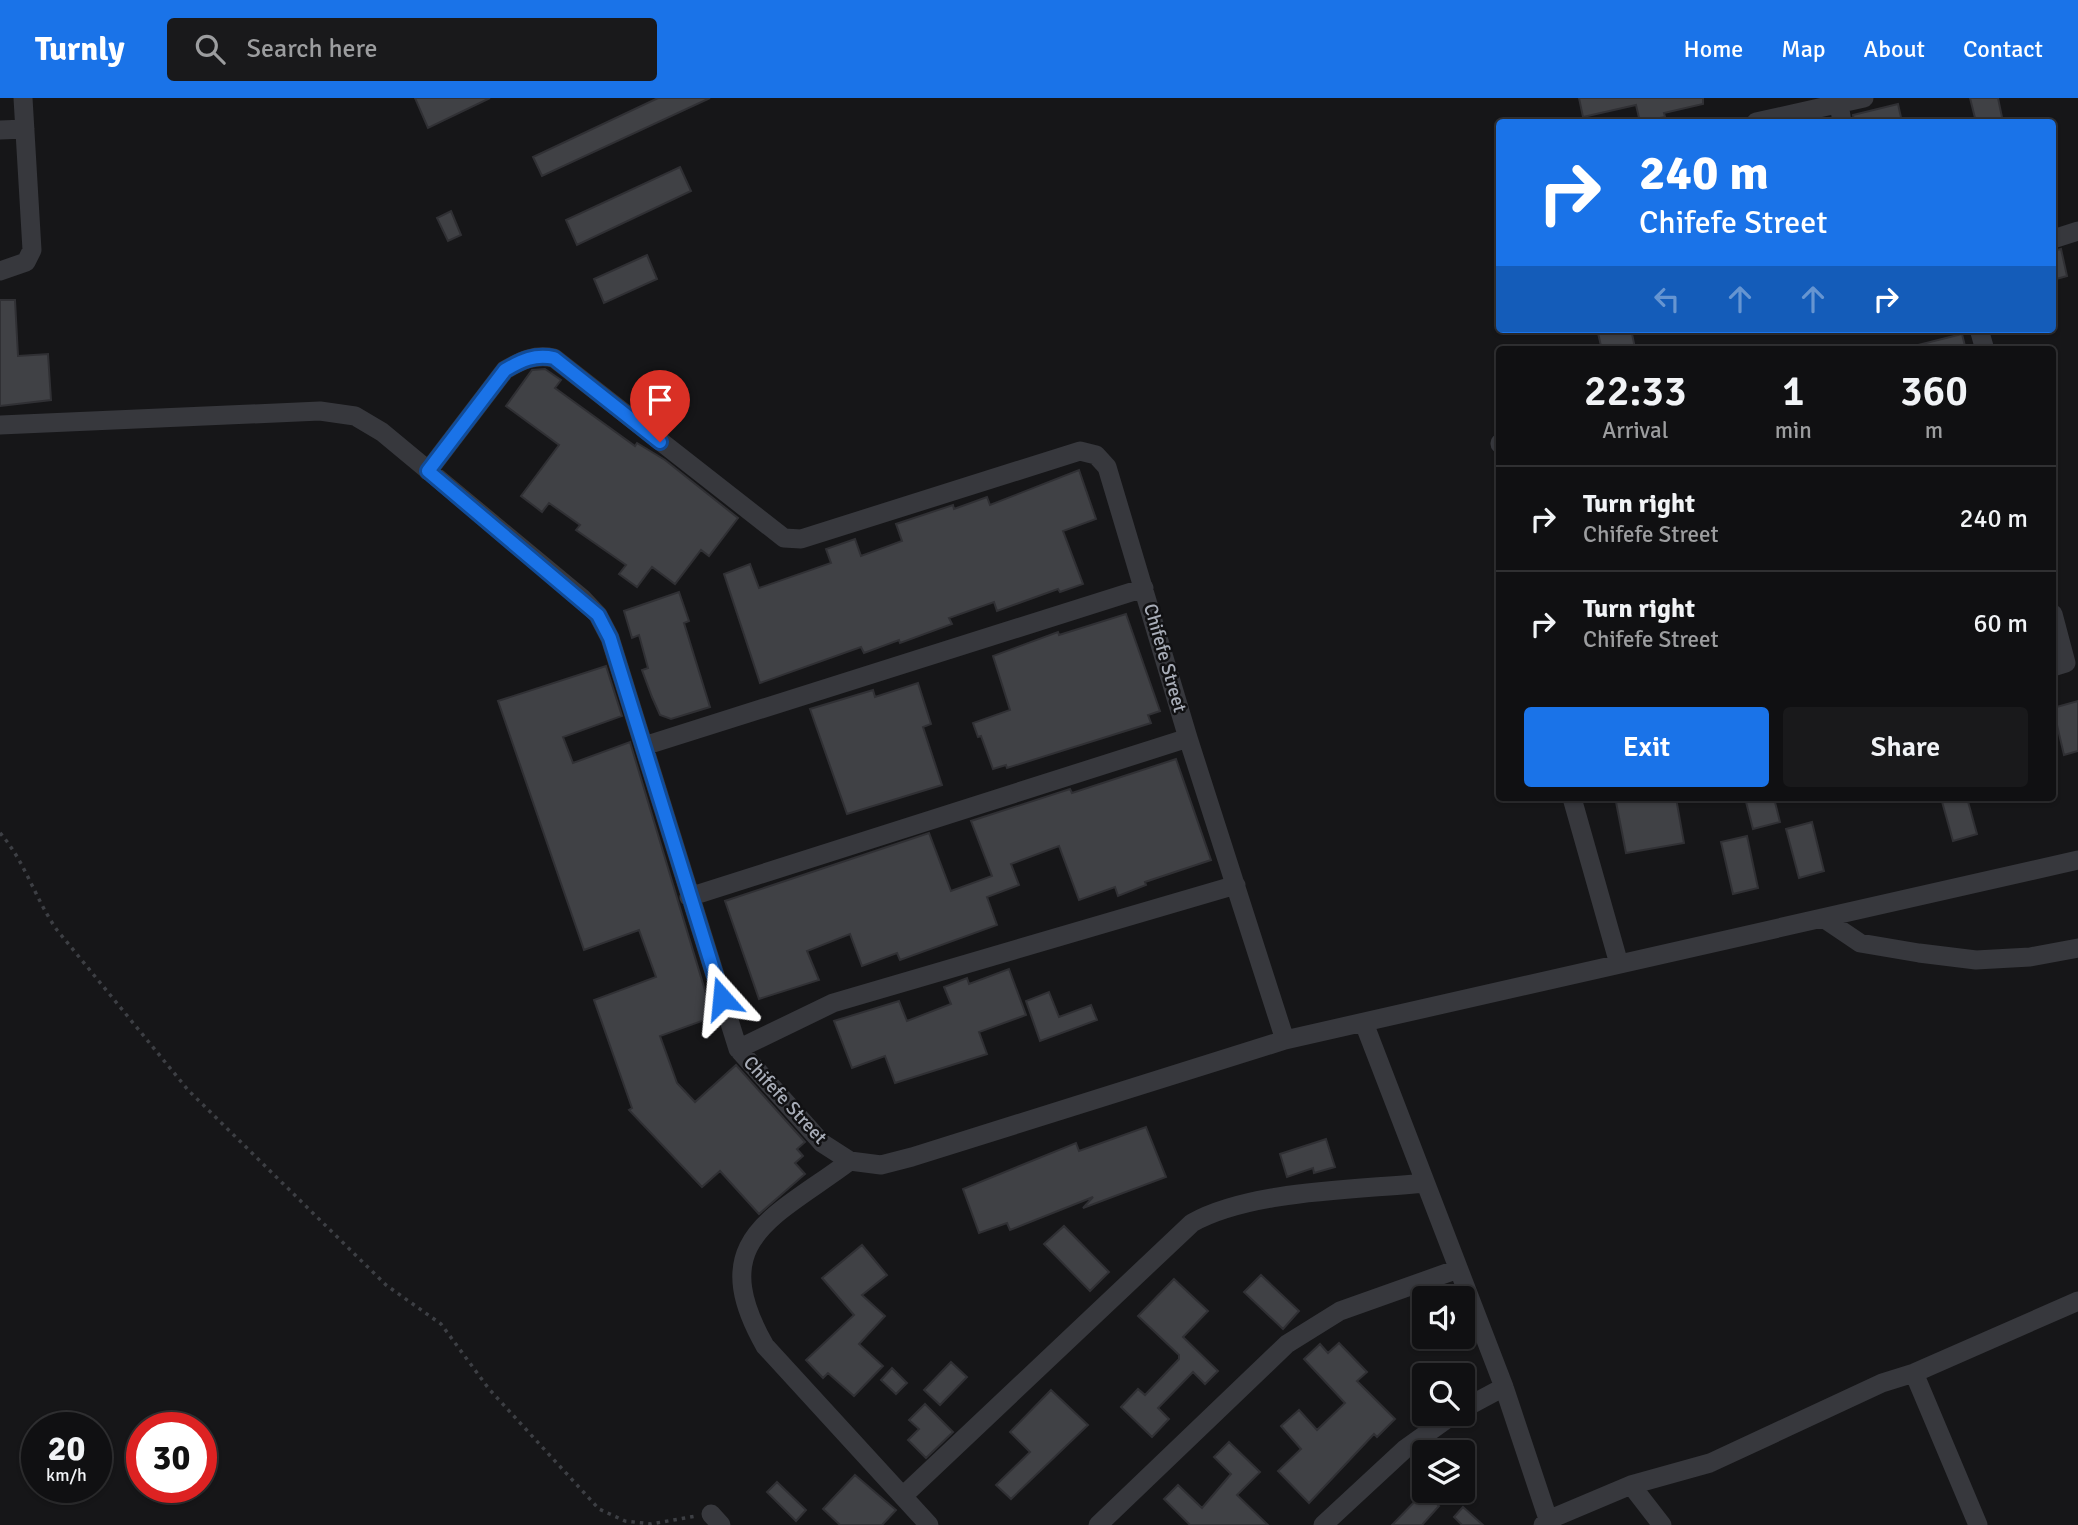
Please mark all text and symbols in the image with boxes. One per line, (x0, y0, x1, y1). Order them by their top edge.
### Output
search box (167, 18, 657, 81)
text: Turnly (35, 29, 125, 70)
icon: search (191, 30, 229, 68)
text: Search here (247, 33, 378, 65)
text: Home (1683, 34, 1743, 64)
text: Map (1781, 34, 1826, 64)
text: About (1864, 34, 1925, 64)
text: Contact (1963, 34, 2043, 64)
text: 240 m (1639, 143, 1769, 203)
icon: right (1524, 147, 1615, 238)
text: Chifefe Street (1639, 203, 1828, 242)
icon: left (1648, 280, 1686, 318)
icon: ahead (1721, 280, 1759, 318)
icon: ahead (1794, 280, 1832, 318)
icon: right (1867, 280, 1905, 318)
text: 22:33 (1584, 366, 1687, 417)
text: 1 (1782, 366, 1805, 417)
text: 360 (1900, 366, 1968, 417)
pin (630, 370, 690, 442)
icon: arrive (641, 381, 679, 419)
text: Arrival (1602, 416, 1668, 445)
text: min (1775, 416, 1812, 445)
text: m (1925, 416, 1943, 445)
text: Turn right (1583, 488, 1695, 520)
icon: right (1524, 500, 1562, 538)
text: 240 m (1959, 503, 2028, 535)
text: Chifefe Street (1583, 520, 1719, 549)
text: Turn right (1583, 593, 1695, 625)
street label: Chifefe Street (1138, 601, 1192, 715)
icon: right (1524, 605, 1562, 643)
text: 60 m (1973, 608, 2028, 640)
text: Chifefe Street (1583, 625, 1719, 654)
button: Exit (1524, 707, 1769, 787)
button: Share (1783, 707, 2028, 787)
position arrow (685, 961, 759, 1035)
street label: Chifefe Street (738, 1051, 832, 1149)
map controls (1412, 1286, 1475, 1503)
button: sound (1412, 1286, 1475, 1349)
button: search (1412, 1363, 1475, 1426)
speed limit sign: 30 (126, 1412, 217, 1503)
text: 20 (48, 1427, 85, 1470)
button: layers (1412, 1440, 1475, 1503)
text: km/h (46, 1464, 87, 1486)

